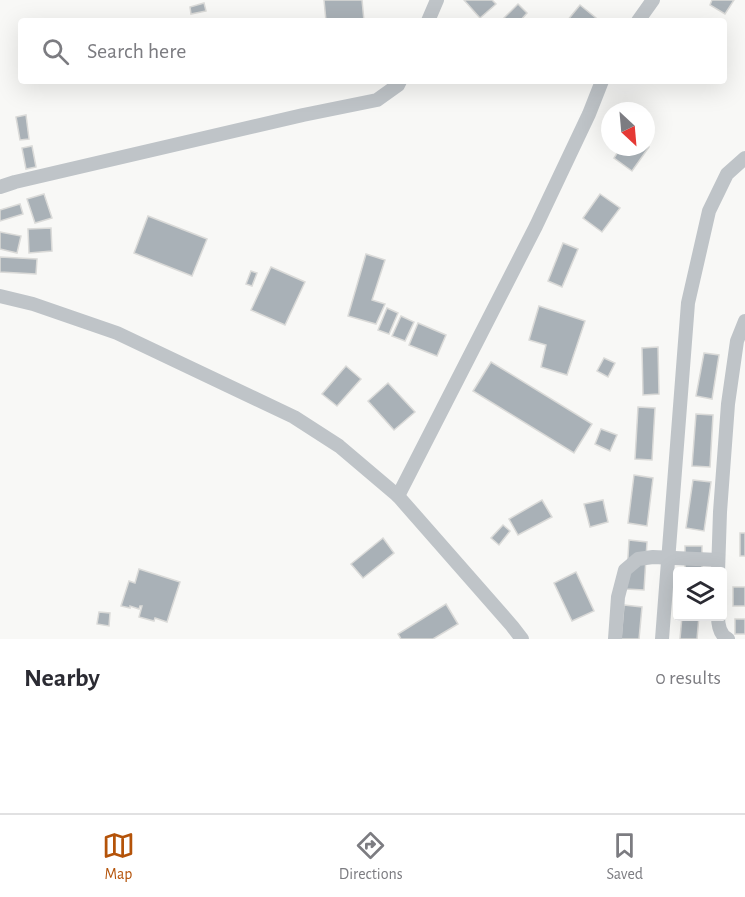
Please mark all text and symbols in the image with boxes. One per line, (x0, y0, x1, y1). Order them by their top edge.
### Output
search box (18, 18, 727, 84)
icon: search (39, 35, 72, 68)
text: Search here (87, 40, 186, 62)
north arrow (601, 102, 655, 156)
map controls (673, 567, 727, 621)
button: layers (673, 567, 727, 621)
text: Nearby (24, 665, 100, 691)
text: 0 results (655, 668, 721, 688)
tab: Map (102, 829, 135, 884)
tab: Directions (339, 829, 403, 884)
tab: Saved (606, 829, 643, 884)

